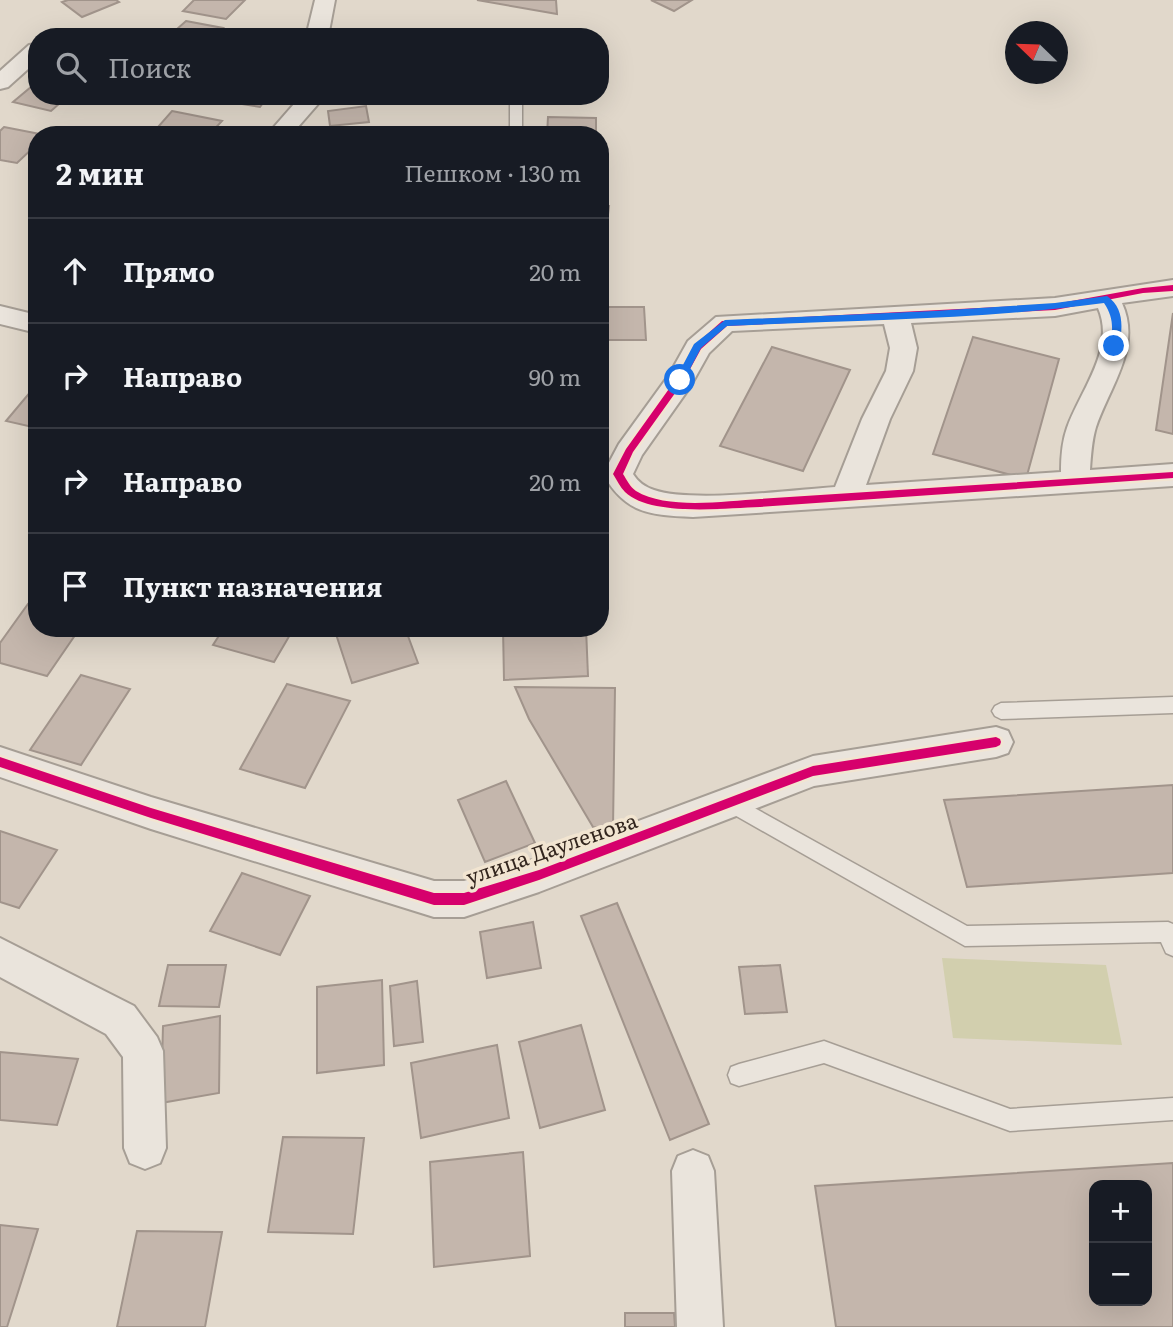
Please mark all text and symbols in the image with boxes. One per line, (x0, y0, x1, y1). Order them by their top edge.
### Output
north arrow (1005, 21, 1068, 84)
search box (28, 28, 609, 105)
text: Поиск (108, 47, 191, 86)
icon: search (52, 48, 90, 86)
text: 2 мин (56, 150, 144, 194)
text: Пешком · 130 m (404, 155, 581, 189)
text: Прямо (123, 251, 215, 290)
icon: ahead (56, 252, 94, 290)
text: 20 m (529, 254, 581, 288)
route end (1098, 330, 1129, 361)
text: Направо (123, 356, 242, 395)
icon: right (56, 357, 94, 395)
text: 90 m (529, 359, 581, 393)
route start (664, 364, 695, 395)
text: Направо (123, 461, 242, 500)
icon: right (56, 462, 94, 500)
text: 20 m (529, 464, 581, 498)
text: Пункт назначения (123, 566, 382, 605)
icon: arrive (56, 567, 94, 605)
street label: улица Дауленова (461, 803, 642, 891)
map controls (1089, 1180, 1152, 1306)
button: + (1089, 1180, 1152, 1243)
button: − (1089, 1243, 1152, 1306)

